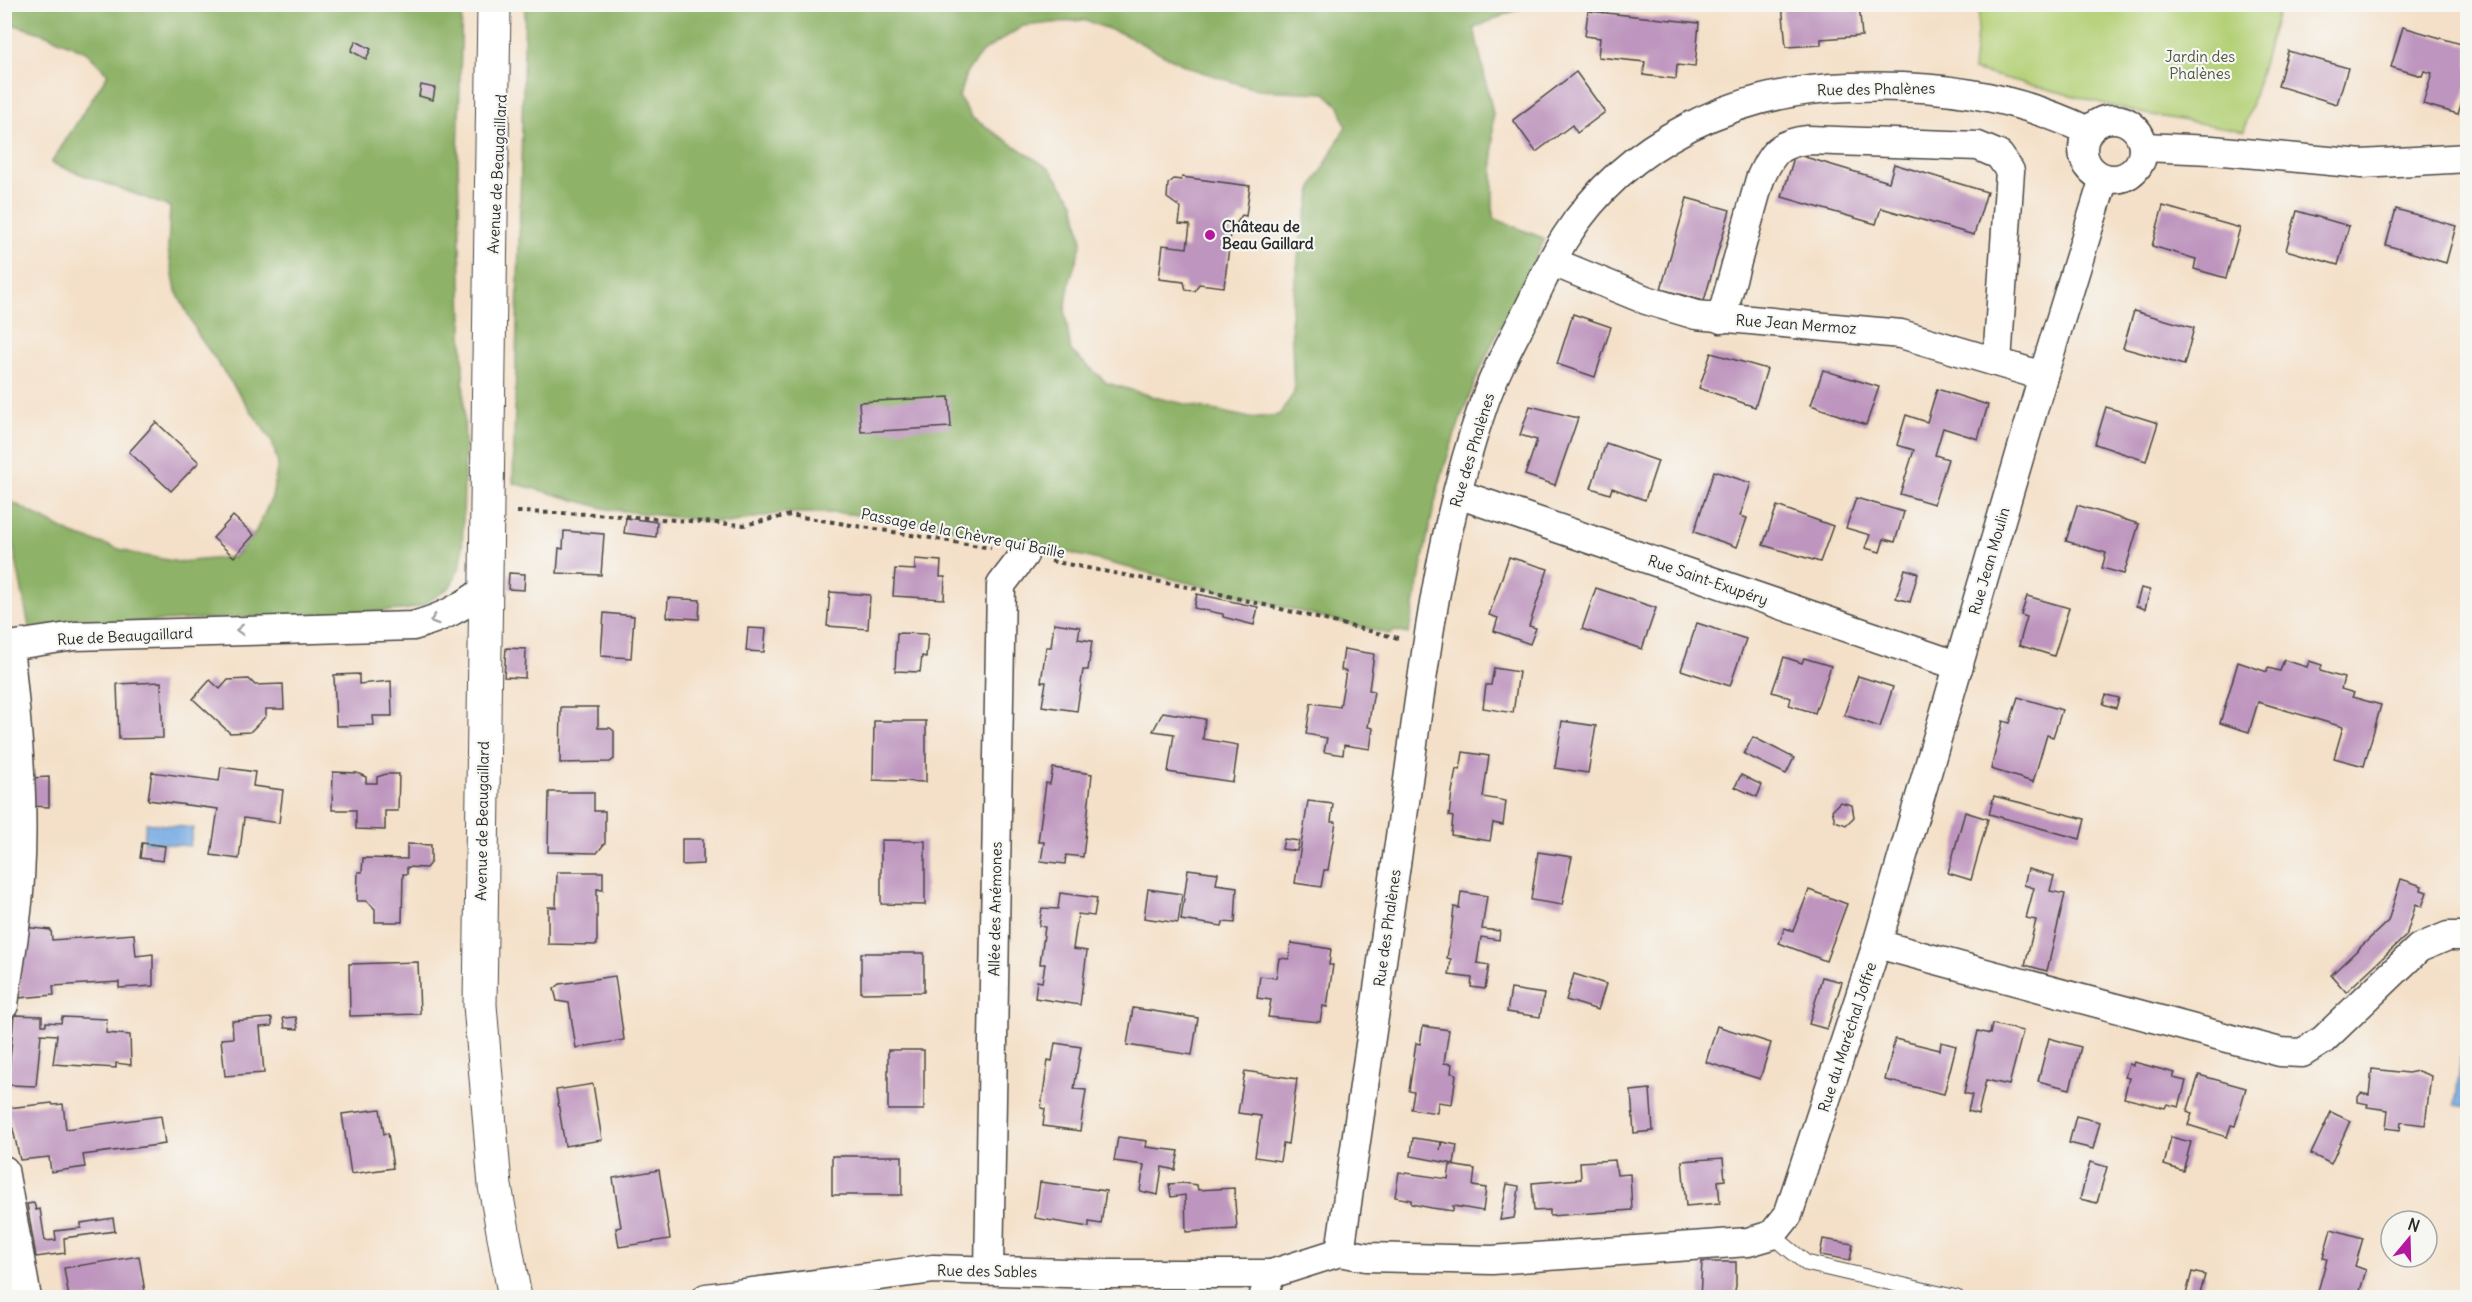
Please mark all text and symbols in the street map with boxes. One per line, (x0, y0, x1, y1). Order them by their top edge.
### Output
park label: Jardin des Phalènes (2165, 47, 2235, 83)
street label: Rue des Phalènes (1817, 78, 1935, 100)
street label: Avenue de Beaugaillard (483, 94, 511, 254)
place label: Château de Beau Gaillard (1222, 217, 1314, 253)
marker: Château de Beau Gaillard (1203, 228, 1217, 242)
street label: Rue Jean Mermoz (1735, 310, 1857, 338)
street label: Rue des Phalènes (1446, 390, 1498, 509)
street label: Passage de la Chèvre qui Baille (860, 504, 1066, 562)
street label: Rue Jean Moulin (1965, 505, 2014, 617)
street label: Rue Saint-Exupéry (1645, 551, 1771, 609)
one-way arrow (429, 612, 440, 625)
street label: Rue de Beaugaillard (57, 623, 193, 649)
one-way arrow (236, 624, 245, 636)
street label: Avenue de Beaugaillard (471, 741, 493, 901)
street label: Allée des Anémones (984, 841, 1006, 977)
street label: Rue des Phalènes (1369, 868, 1405, 988)
street label: Rue du Maréchal Joffre (1814, 960, 1880, 1114)
north arrow (2379, 1209, 2439, 1269)
text: N (2405, 1214, 2422, 1236)
street label: Rue des Sables (937, 1261, 1038, 1281)

